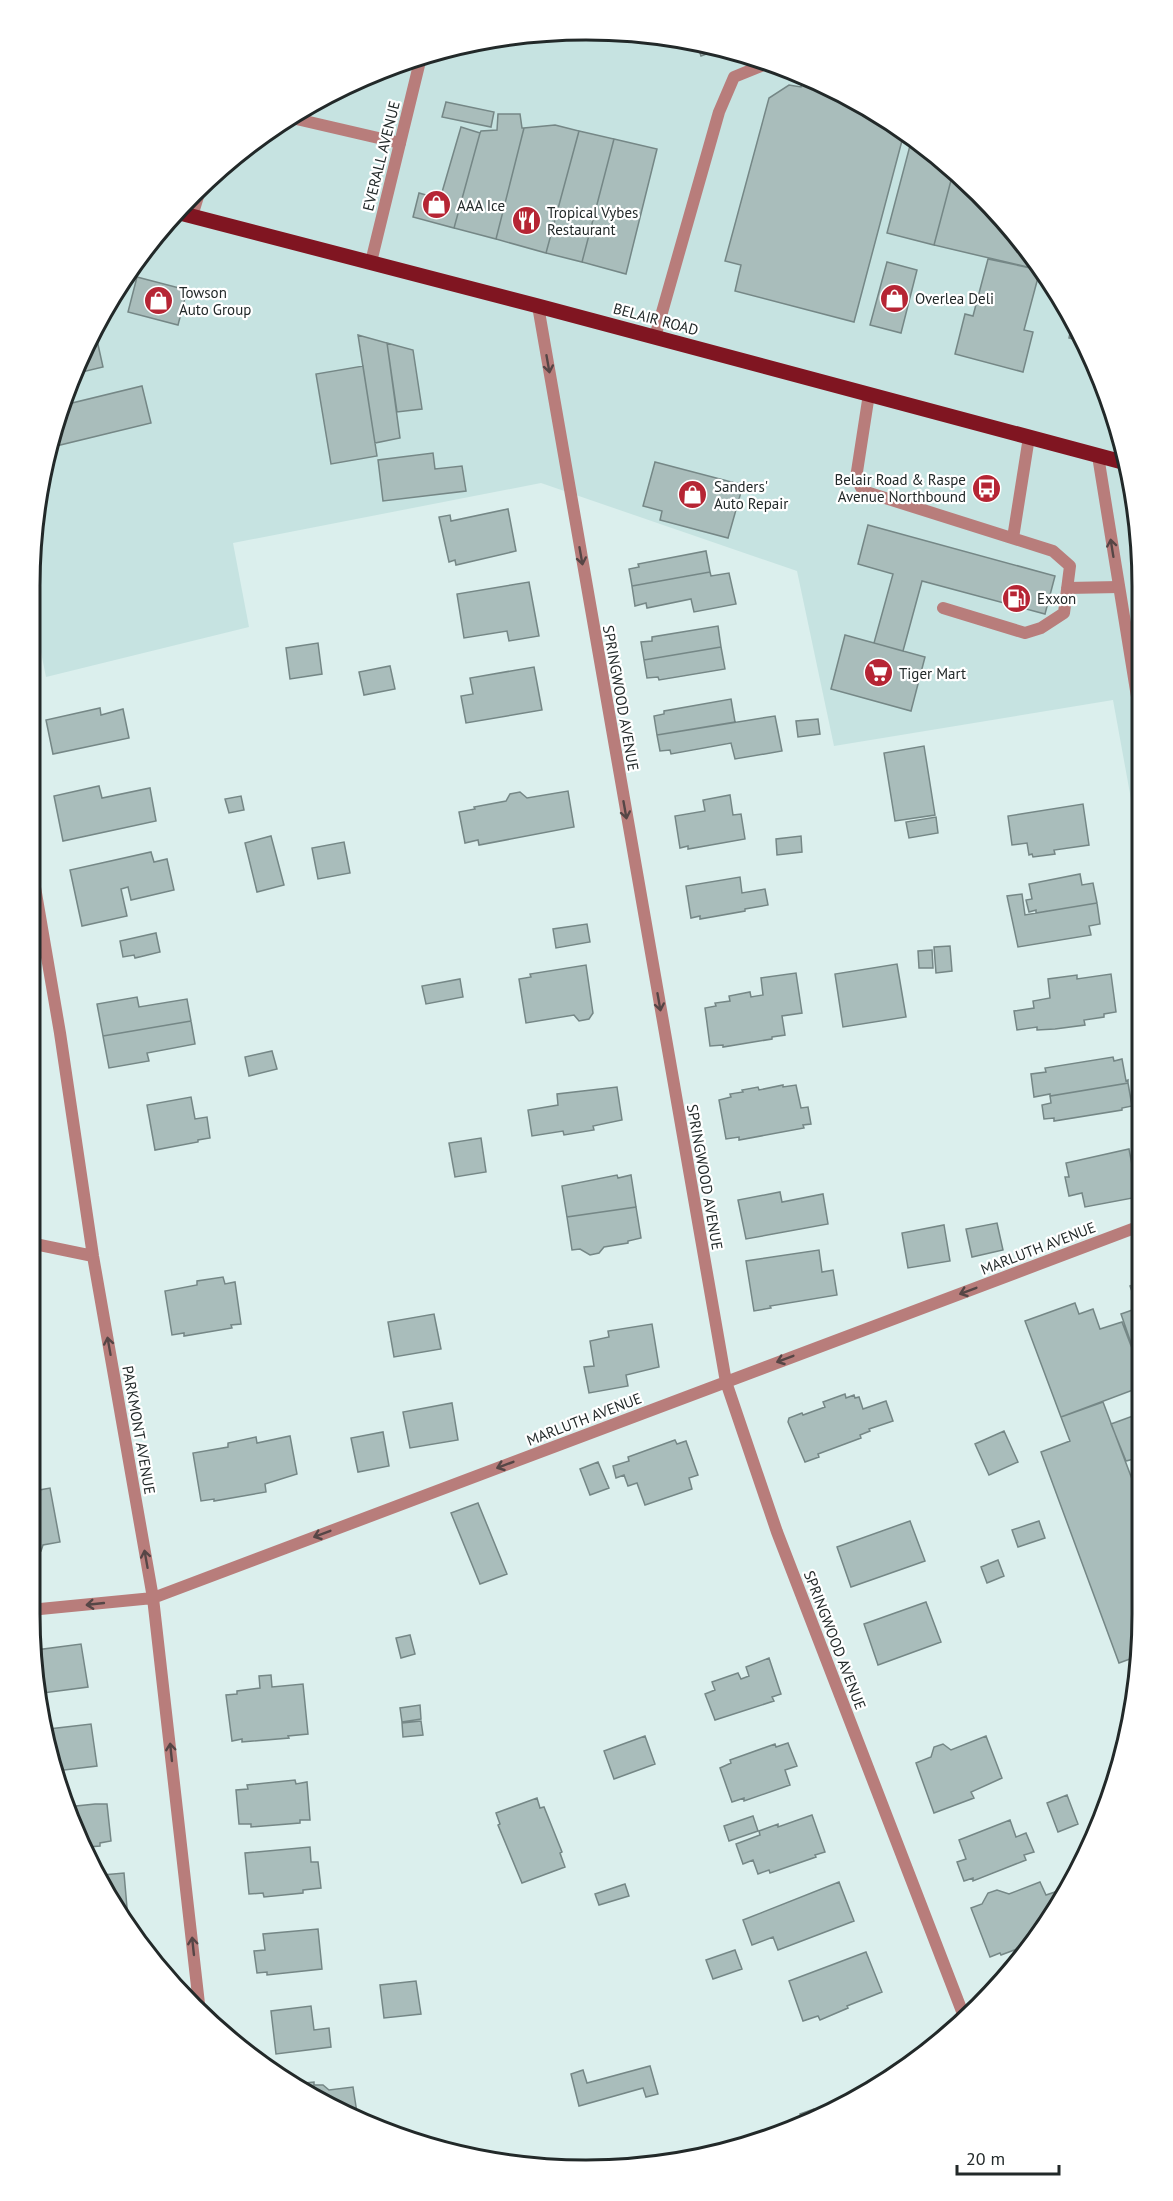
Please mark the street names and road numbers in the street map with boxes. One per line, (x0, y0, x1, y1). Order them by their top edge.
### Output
street label: EVERALL AVENUE (358, 99, 404, 213)
street label: BELAIR ROAD (611, 299, 701, 339)
street label: SPRINGWOOD AVENUE (599, 624, 643, 772)
street label: SPRINGWOOD AVENUE (683, 1103, 727, 1251)
street label: MARLUTH AVENUE (978, 1217, 1098, 1279)
street label: PARKMONT AVENUE (118, 1364, 160, 1496)
street label: MARLUTH AVENUE (524, 1388, 644, 1450)
street label: SPRINGWOOD AVENUE (800, 1568, 870, 1712)

